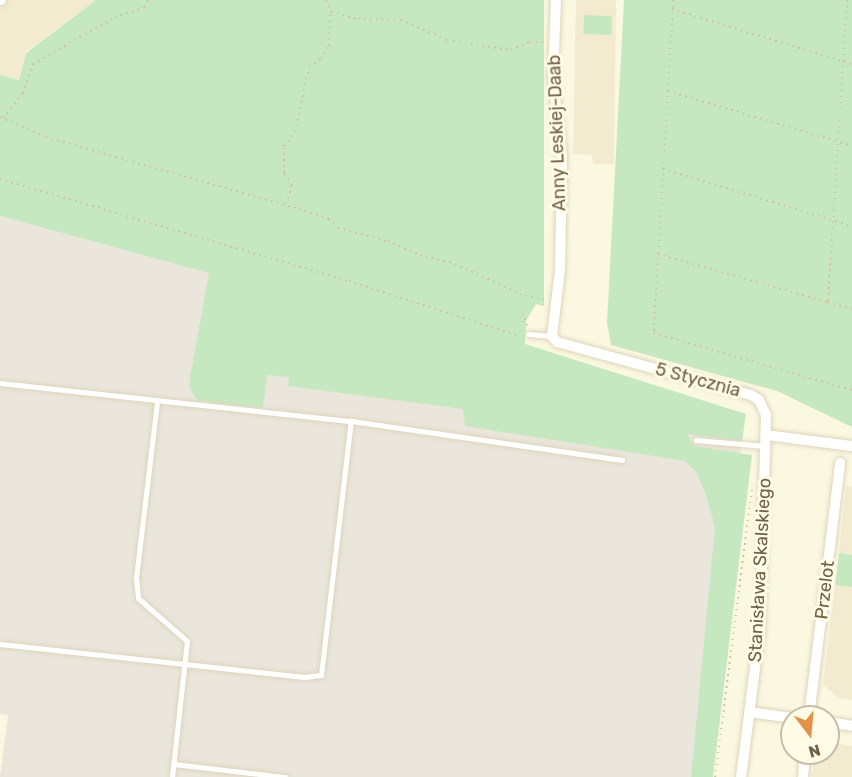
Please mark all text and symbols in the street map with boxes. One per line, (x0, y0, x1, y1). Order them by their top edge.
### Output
street label: Anny Leskiej-Daab (543, 54, 571, 212)
street label: 5 Stycznia (653, 358, 743, 402)
street label: Stanisława Skalskiego (744, 477, 776, 663)
street label: Przelot (811, 559, 839, 621)
north arrow (780, 705, 840, 765)
text: N (806, 740, 823, 762)

